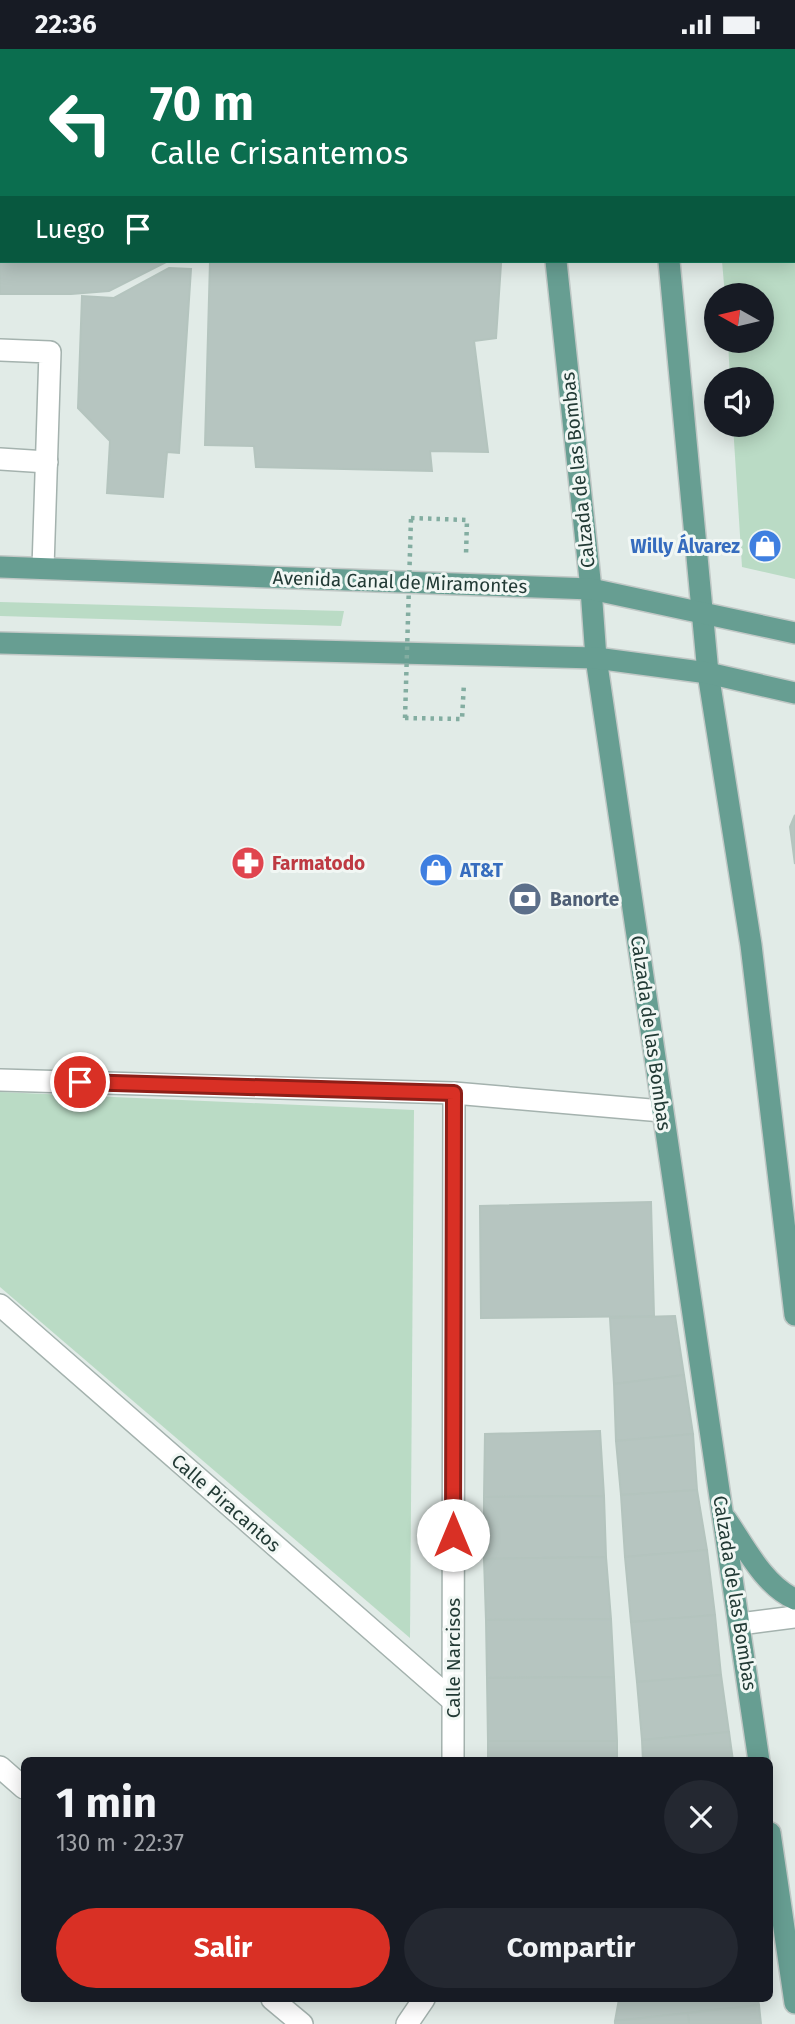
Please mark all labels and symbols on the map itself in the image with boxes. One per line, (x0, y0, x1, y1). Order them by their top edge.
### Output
north arrow (704, 283, 774, 353)
street label: Calzada de las Bombas (556, 371, 600, 569)
shop icon: Willy Álvarez (746, 527, 784, 565)
place label: Willy Álvarez (631, 533, 740, 558)
street label: Avenida Canal de Miramontes (272, 566, 528, 598)
pharmacy icon: Farmatodo (229, 844, 267, 882)
shop icon: AT&T (417, 851, 455, 889)
place label: Farmatodo (272, 852, 365, 875)
place label: AT&T (459, 859, 504, 882)
bank icon: Banorte (506, 880, 544, 918)
place label: Banorte (550, 888, 619, 911)
street label: Calzada de las Bombas (626, 934, 676, 1132)
pin (50, 1052, 110, 1112)
street label: Calle Piracantos (167, 1449, 285, 1557)
street label: Calzada de las Bombas (708, 1494, 762, 1692)
position arrow (416, 1498, 490, 1572)
street label: Calle Narcisos (442, 1598, 465, 1718)

